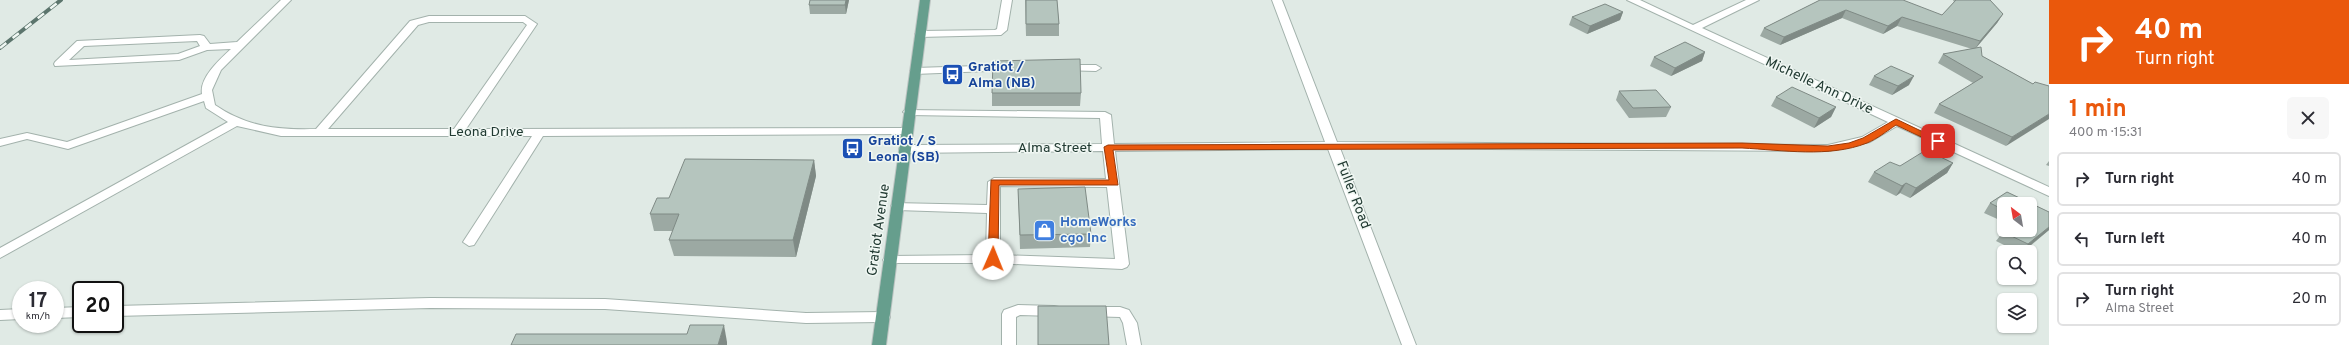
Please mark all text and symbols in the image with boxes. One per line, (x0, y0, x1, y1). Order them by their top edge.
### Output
text: 40 m (2135, 13, 2203, 49)
icon: right (2069, 16, 2121, 68)
text: Turn right (2135, 48, 2215, 71)
street label: Michelle Ann Drive (1762, 54, 1876, 118)
place label: Gratiot / Alma (NB) (968, 59, 1036, 92)
bus stop icon: Gratiot / Alma (NB) (940, 62, 966, 88)
text: 1 min (2069, 95, 2127, 125)
button: close (2287, 97, 2329, 139)
street label: Leona Drive (448, 124, 524, 141)
pin (1921, 124, 1955, 158)
text: 400 m · 15:31 (2069, 125, 2142, 141)
icon: arrive (1927, 130, 1949, 152)
place label: Gratiot / S Leona (SB) (868, 133, 940, 166)
bus stop icon: Gratiot / S Leona (SB) (839, 136, 865, 162)
street label: Alma Street (1018, 140, 1092, 157)
street label: Fuller Road (1332, 159, 1374, 231)
icon: right (2071, 168, 2093, 190)
text: Turn right (2105, 170, 2174, 189)
text: 40 m (2292, 170, 2327, 189)
street label: Gratiot Avenue (864, 183, 894, 277)
north arrow (1997, 197, 2037, 237)
map controls (1997, 197, 2037, 333)
place label: HomeWorks cgo Inc (1060, 214, 1137, 247)
shop icon: HomeWorks cgo Inc (1031, 217, 1057, 243)
icon: left (2071, 228, 2093, 250)
text: Turn left (2105, 230, 2165, 249)
text: 40 m (2292, 230, 2327, 249)
position arrow (972, 238, 1014, 280)
button: search (1997, 245, 2037, 285)
speed limit sign: 20 (72, 281, 124, 333)
text: Turn right (2105, 282, 2174, 301)
icon: right (2071, 288, 2093, 310)
text: 17 (29, 289, 47, 315)
text: 20 m (2292, 290, 2327, 309)
button: layers (1997, 293, 2037, 333)
text: Alma Street (2105, 301, 2174, 317)
text: km/h (26, 310, 50, 323)

